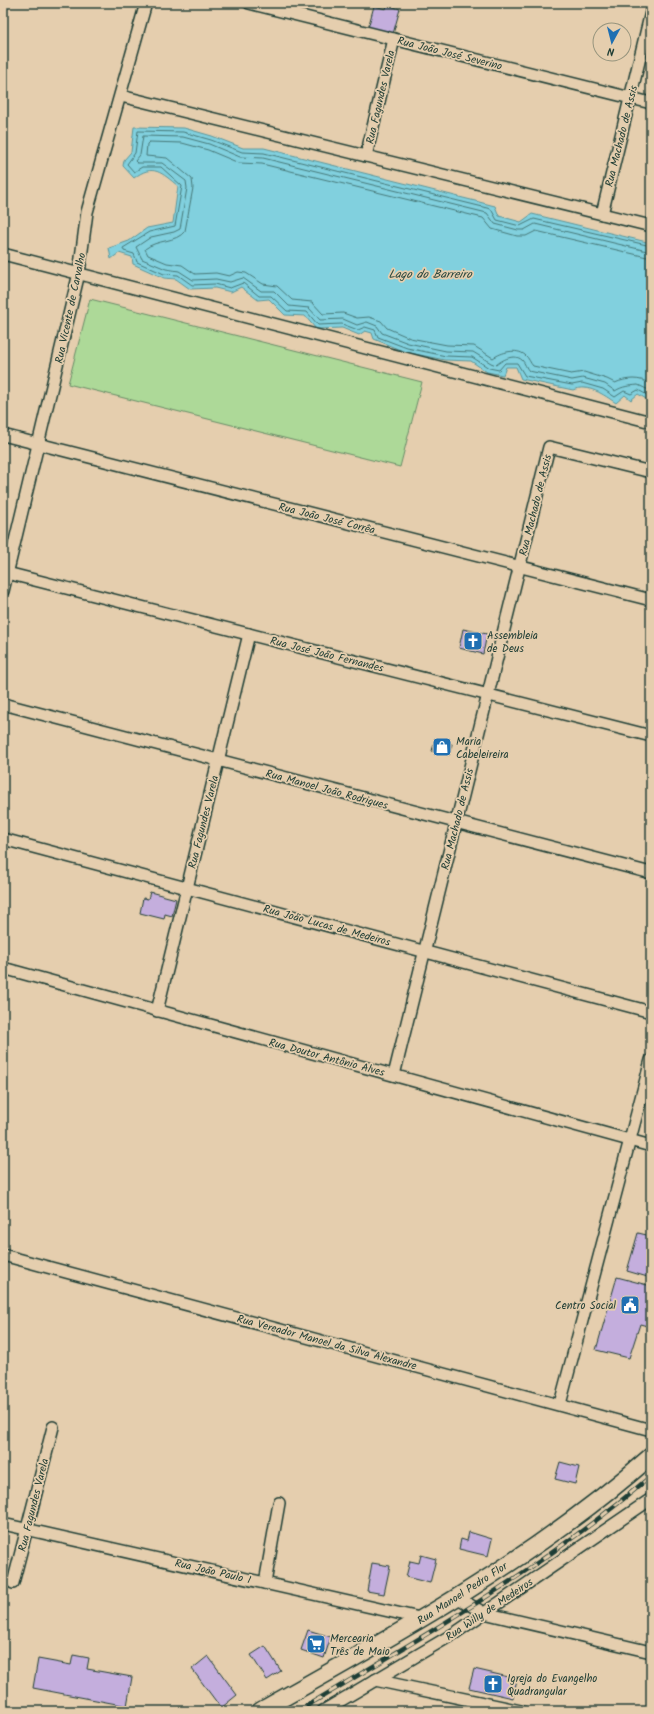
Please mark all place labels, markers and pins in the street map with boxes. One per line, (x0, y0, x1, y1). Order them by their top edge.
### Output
place label: Assembleia de Deus (487, 627, 538, 658)
church icon: Assembleia de Deus (462, 630, 484, 652)
place label: Maria Cabeleireira (456, 733, 509, 764)
shop icon: Maria Cabeleireira (431, 736, 453, 758)
public building icon: Centro Social (619, 1294, 641, 1316)
place label: Centro Social (555, 1297, 616, 1315)
place label: Mercearia Três de Maio (330, 1630, 390, 1661)
supermarket icon: Mercearia Três de Maio (305, 1633, 327, 1655)
place label: Igreja do Evangelho Quadrangular (507, 1670, 597, 1701)
church icon: Igreja do Evangelho Quadrangular (482, 1673, 504, 1695)

